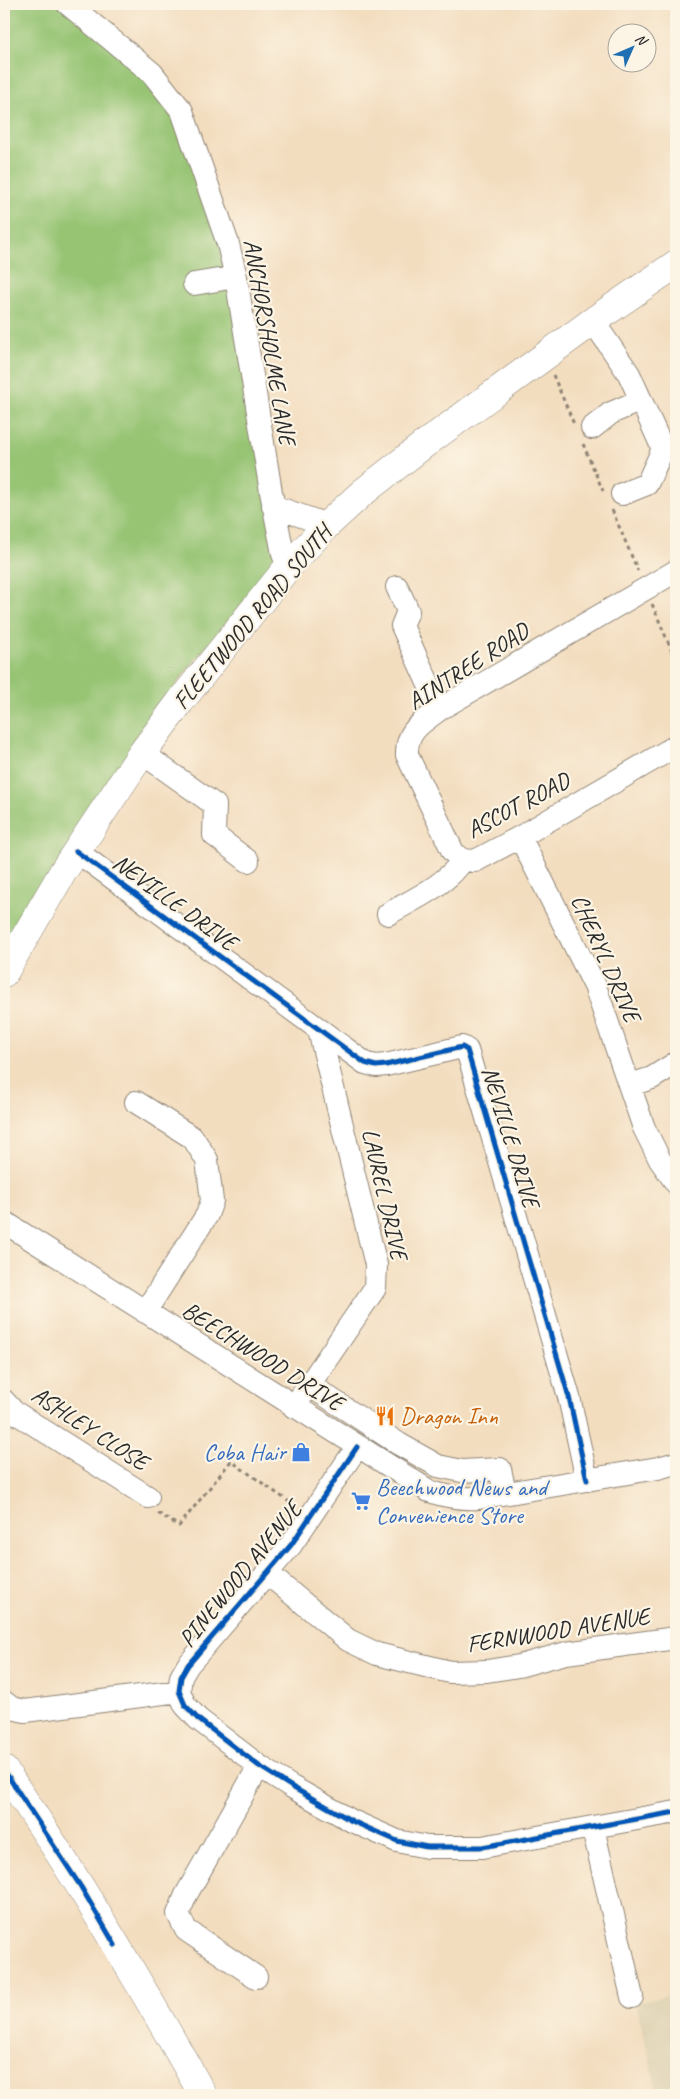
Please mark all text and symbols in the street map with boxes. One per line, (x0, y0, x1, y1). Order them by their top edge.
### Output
north arrow (608, 22, 658, 72)
text: N (632, 30, 652, 50)
street label: ANCHORSHOLME LANE (237, 237, 303, 450)
street label: FLEETWOOD ROAD SOUTH (166, 515, 341, 715)
street label: AINTREE ROAD (402, 614, 536, 716)
street label: ASCOT ROAD (461, 764, 577, 845)
street label: NEVILLE DRIVE (107, 847, 245, 959)
street label: CHERYL DRIVE (564, 889, 649, 1029)
street label: NEVILLE DRIVE (475, 1063, 548, 1214)
street label: LAUREL DRIVE (355, 1126, 415, 1265)
street label: BEECHWOOD DRIVE (177, 1294, 352, 1419)
street label: ASHLEY CLOSE (26, 1379, 157, 1479)
place label: Dragon Inn (400, 1401, 498, 1431)
restaurant icon: Dragon Inn (374, 1405, 396, 1427)
place label: Coba Hair (204, 1437, 288, 1467)
shop icon: Coba Hair (290, 1441, 312, 1463)
place label: Beechwood News and Convenience Store (376, 1472, 550, 1530)
supermarket icon: Beechwood News and Convenience Store (350, 1490, 372, 1512)
street label: PINEWOOD AVENUE (172, 1493, 310, 1653)
street label: FERNWOOD AVENUE (465, 1600, 655, 1659)

